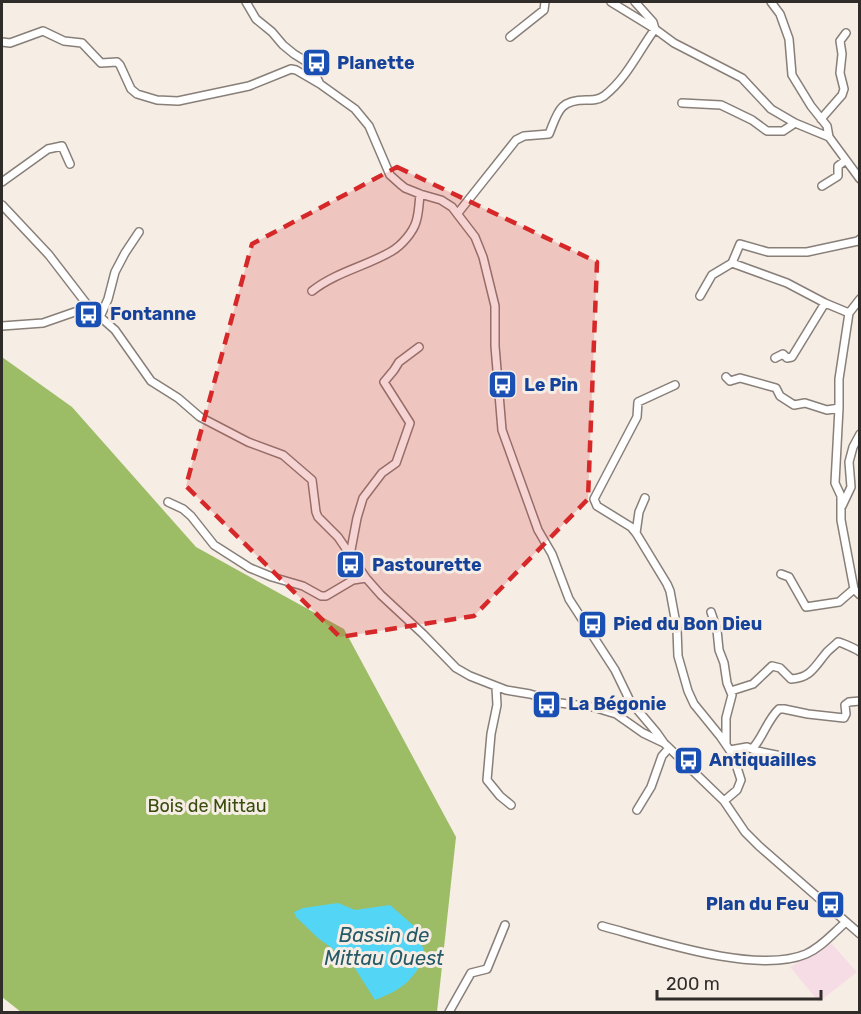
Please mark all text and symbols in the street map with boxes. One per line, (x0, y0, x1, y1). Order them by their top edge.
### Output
bus stop icon: Planette (300, 47, 332, 79)
place label: Planette (337, 52, 415, 74)
bus stop icon: Fontanne (73, 298, 105, 330)
place label: Fontanne (110, 303, 197, 325)
bus stop icon: Le Pin (487, 369, 519, 401)
place label: Le Pin (524, 374, 578, 396)
bus stop icon: Pastourette (335, 549, 367, 581)
place label: Pastourette (372, 554, 482, 576)
bus stop icon: Pied du Bon Dieu (576, 608, 608, 640)
place label: Pied du Bon Dieu (613, 613, 762, 635)
bus stop icon: La Bégonie (531, 688, 563, 720)
place label: La Bégonie (568, 693, 667, 715)
bus stop icon: Antiquailles (672, 744, 704, 776)
place label: Antiquailles (709, 749, 817, 771)
park label: Bois de Mittau (148, 795, 267, 817)
bus stop icon: Plan du Feu (814, 888, 846, 920)
place label: Plan du Feu (706, 893, 809, 915)
water label: Bassin de Mittau Ouest (324, 923, 444, 970)
scale bar (657, 963, 820, 1001)
text: 200 m (666, 973, 720, 995)

